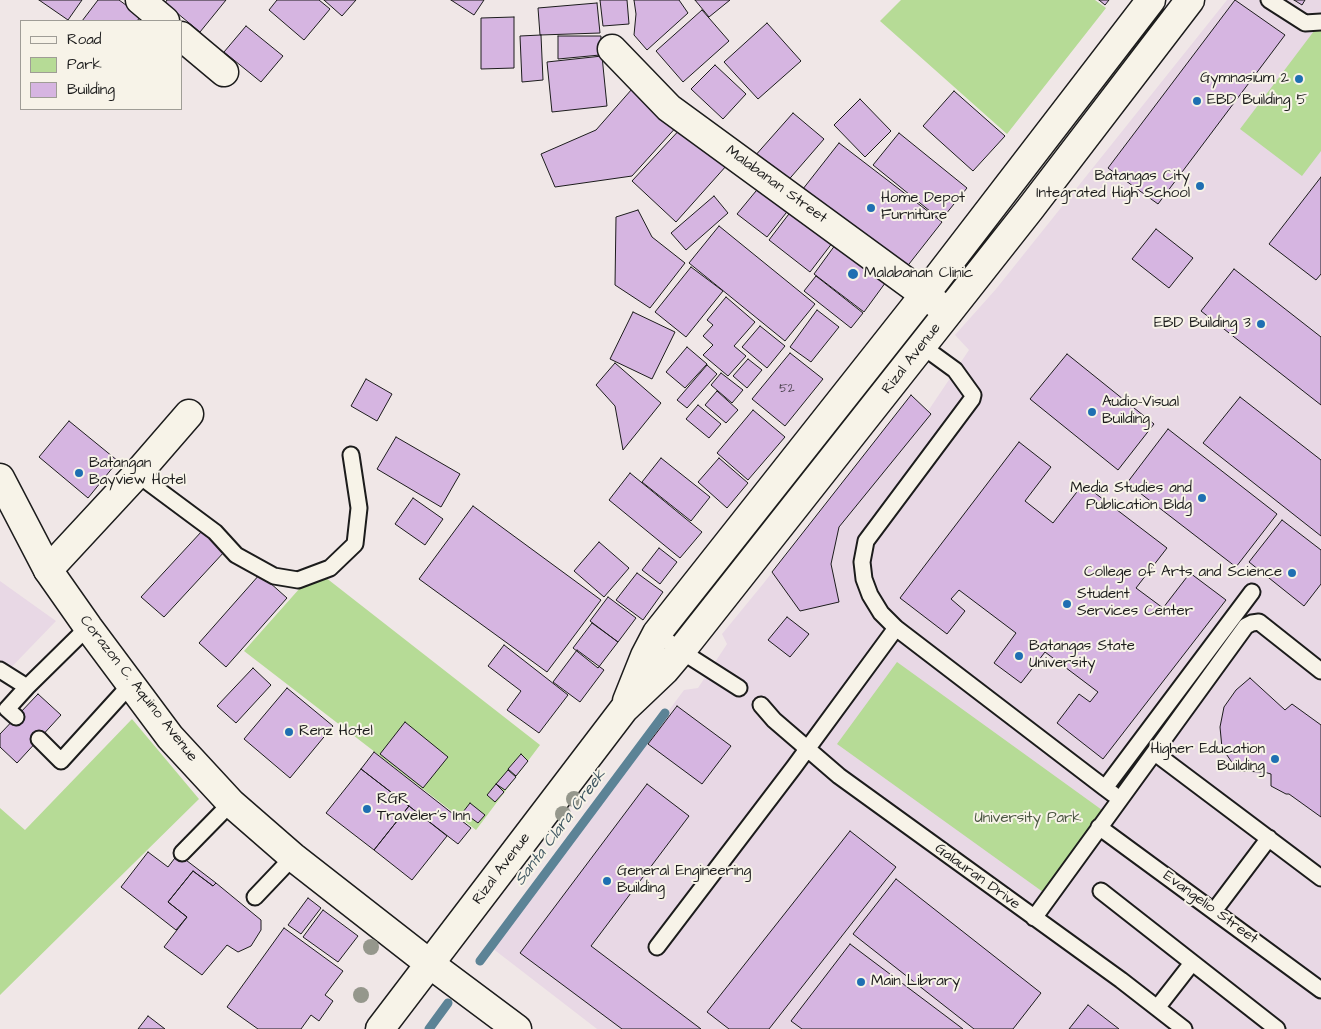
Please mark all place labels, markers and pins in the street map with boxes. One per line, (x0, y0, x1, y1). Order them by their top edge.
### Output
place label: Gymnasium 2 (1200, 70, 1289, 88)
marker: Gymnasium 2 (1293, 73, 1305, 85)
place label: EBD Building 5 (1207, 92, 1307, 110)
marker: EBD Building 5 (1191, 95, 1203, 107)
place label: Batangas City Integrated High School (1036, 168, 1190, 203)
marker: Batangas City Integrated High School (1194, 180, 1206, 192)
place label: Home Depot Furniture (881, 190, 965, 225)
marker: Home Depot Furniture (865, 202, 877, 214)
place label: Malabanan Clinic (864, 265, 973, 283)
marker: Malabanan Clinic (846, 267, 860, 281)
place label: EBD Building 3 (1154, 315, 1251, 333)
marker: EBD Building 3 (1255, 318, 1267, 330)
place label: Audio-Visual Building (1102, 394, 1179, 429)
marker: Audio-Visual Building (1086, 406, 1098, 418)
place label: Batangan Bayview Hotel (89, 455, 186, 490)
marker: Batangan Bayview Hotel (73, 467, 85, 479)
place label: Media Studies and Publication Bldg (1070, 480, 1192, 515)
marker: Media Studies and Publication Bldg (1196, 492, 1208, 504)
place label: College of Arts and Science (1084, 564, 1282, 582)
marker: College of Arts and Science (1286, 567, 1298, 579)
place label: Student Services Center (1077, 586, 1193, 621)
marker: Student Services Center (1061, 598, 1073, 610)
place label: Batangas State University (1029, 638, 1135, 673)
marker: Batangas State University (1013, 650, 1025, 662)
place label: Renz Hotel (299, 723, 373, 741)
marker: Renz Hotel (283, 726, 295, 738)
place label: Higher Education Building (1151, 741, 1265, 776)
marker: Higher Education Building (1269, 753, 1281, 765)
place label: RGR Traveler's Inn (377, 791, 470, 826)
marker: RGR Traveler's Inn (361, 803, 373, 815)
place label: General Engineering Building (617, 863, 751, 898)
marker: General Engineering Building (601, 875, 613, 887)
place label: Main Library (871, 973, 960, 991)
marker: Main Library (855, 976, 867, 988)

